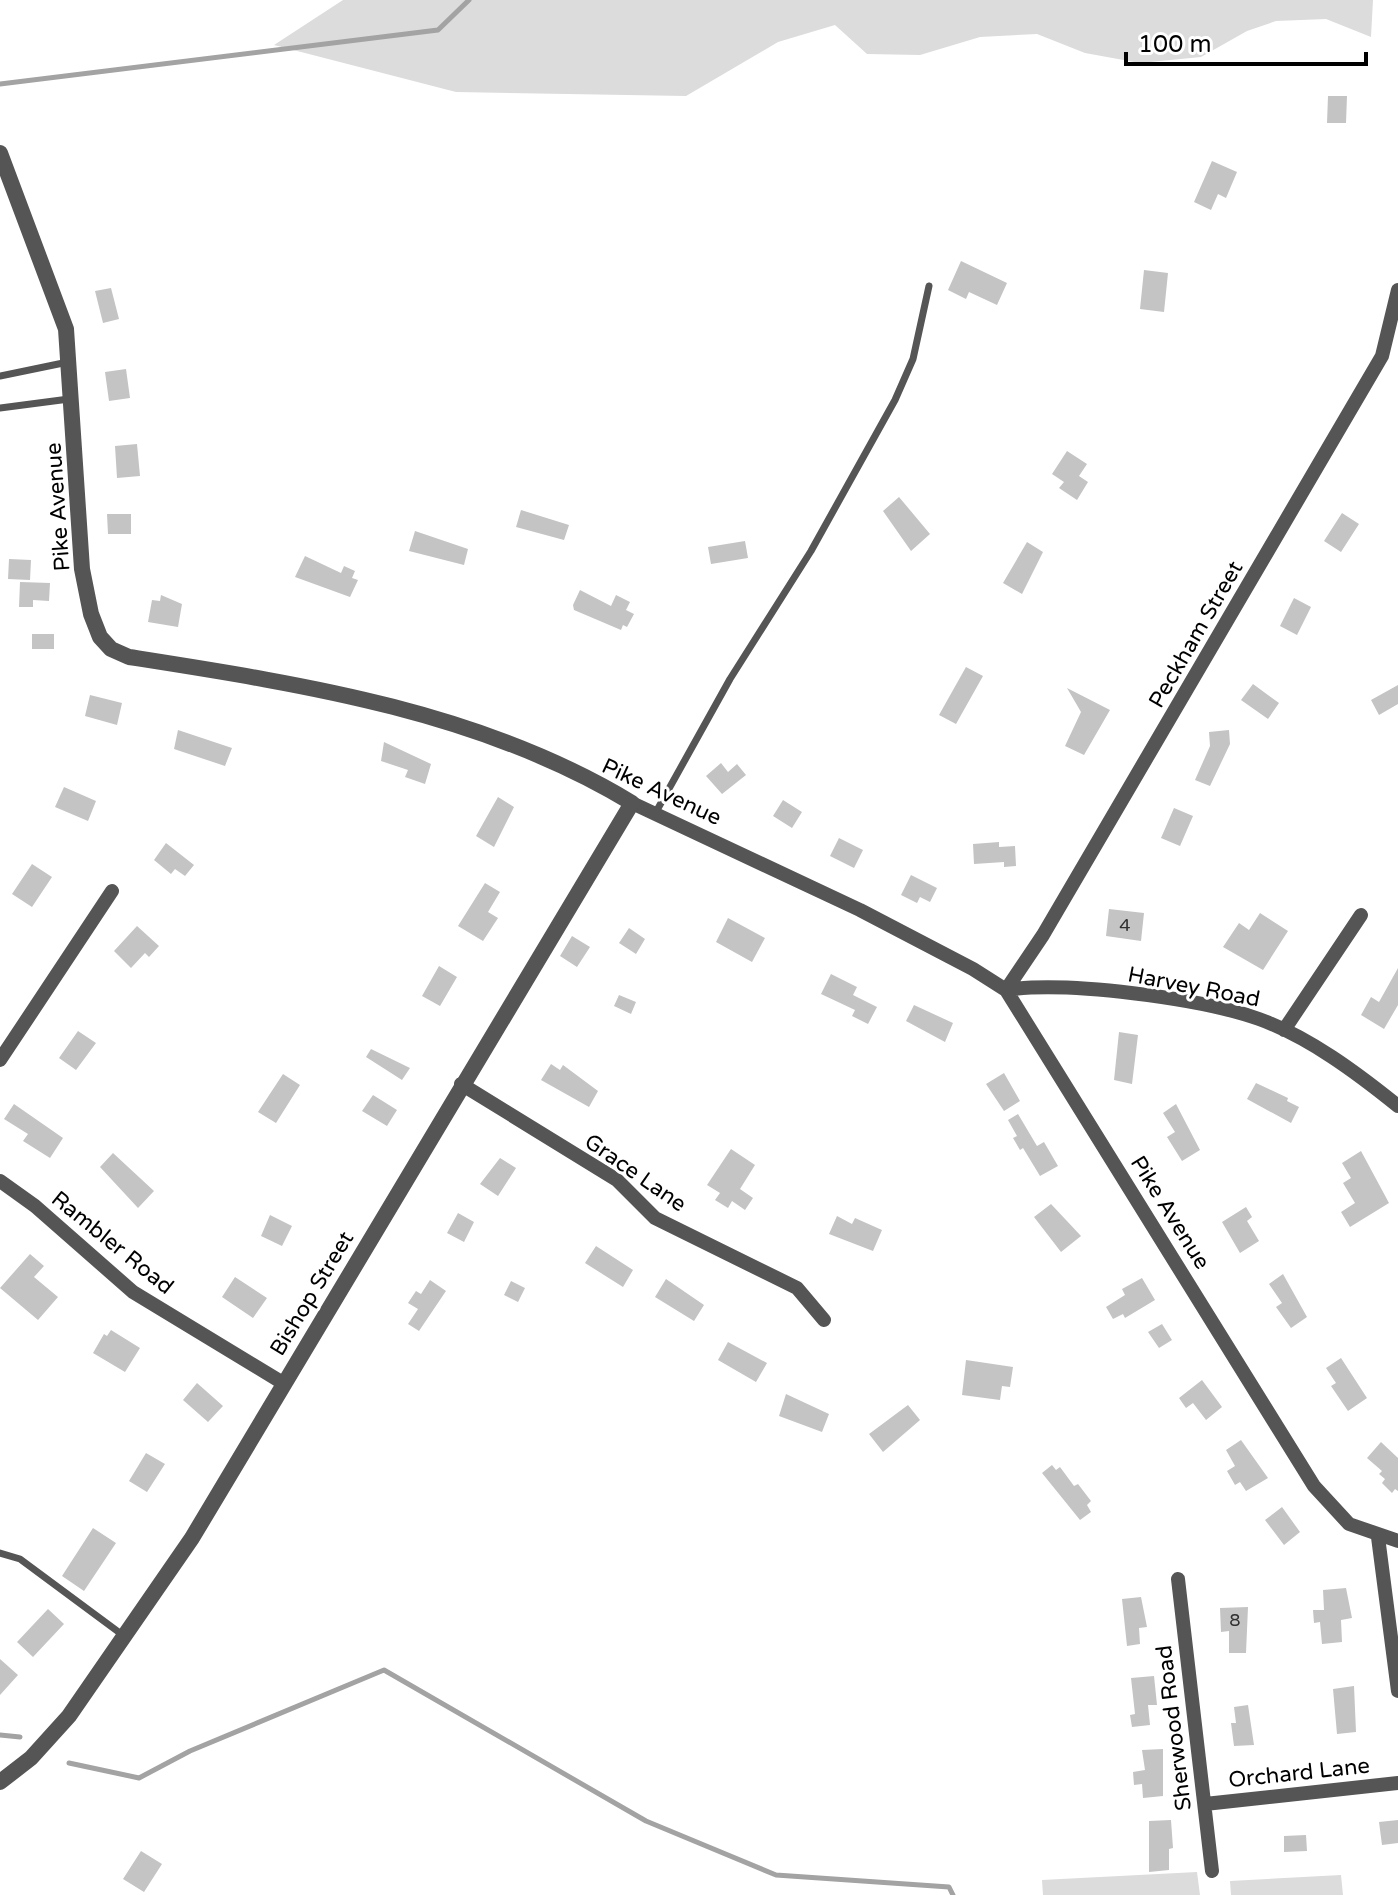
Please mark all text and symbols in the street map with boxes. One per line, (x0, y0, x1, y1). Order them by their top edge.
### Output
scale bar (1126, 16, 1366, 66)
text: 100 m (1138, 30, 1212, 59)
street label: Pike Avenue (41, 442, 75, 572)
street label: Peckham Street (1143, 556, 1248, 713)
street label: Pike Avenue (598, 753, 725, 831)
house number: 4 (1119, 914, 1131, 936)
street label: Harvey Road (1126, 961, 1262, 1013)
street label: Grace Lane (580, 1128, 691, 1217)
street label: Pike Avenue (1125, 1151, 1215, 1274)
street label: Rambler Road (46, 1186, 179, 1300)
street label: Bishop Street (265, 1227, 359, 1360)
house number: 8 (1229, 1609, 1241, 1631)
street label: Sherwood Road (1151, 1644, 1197, 1812)
street label: Orchard Lane (1227, 1753, 1371, 1793)

